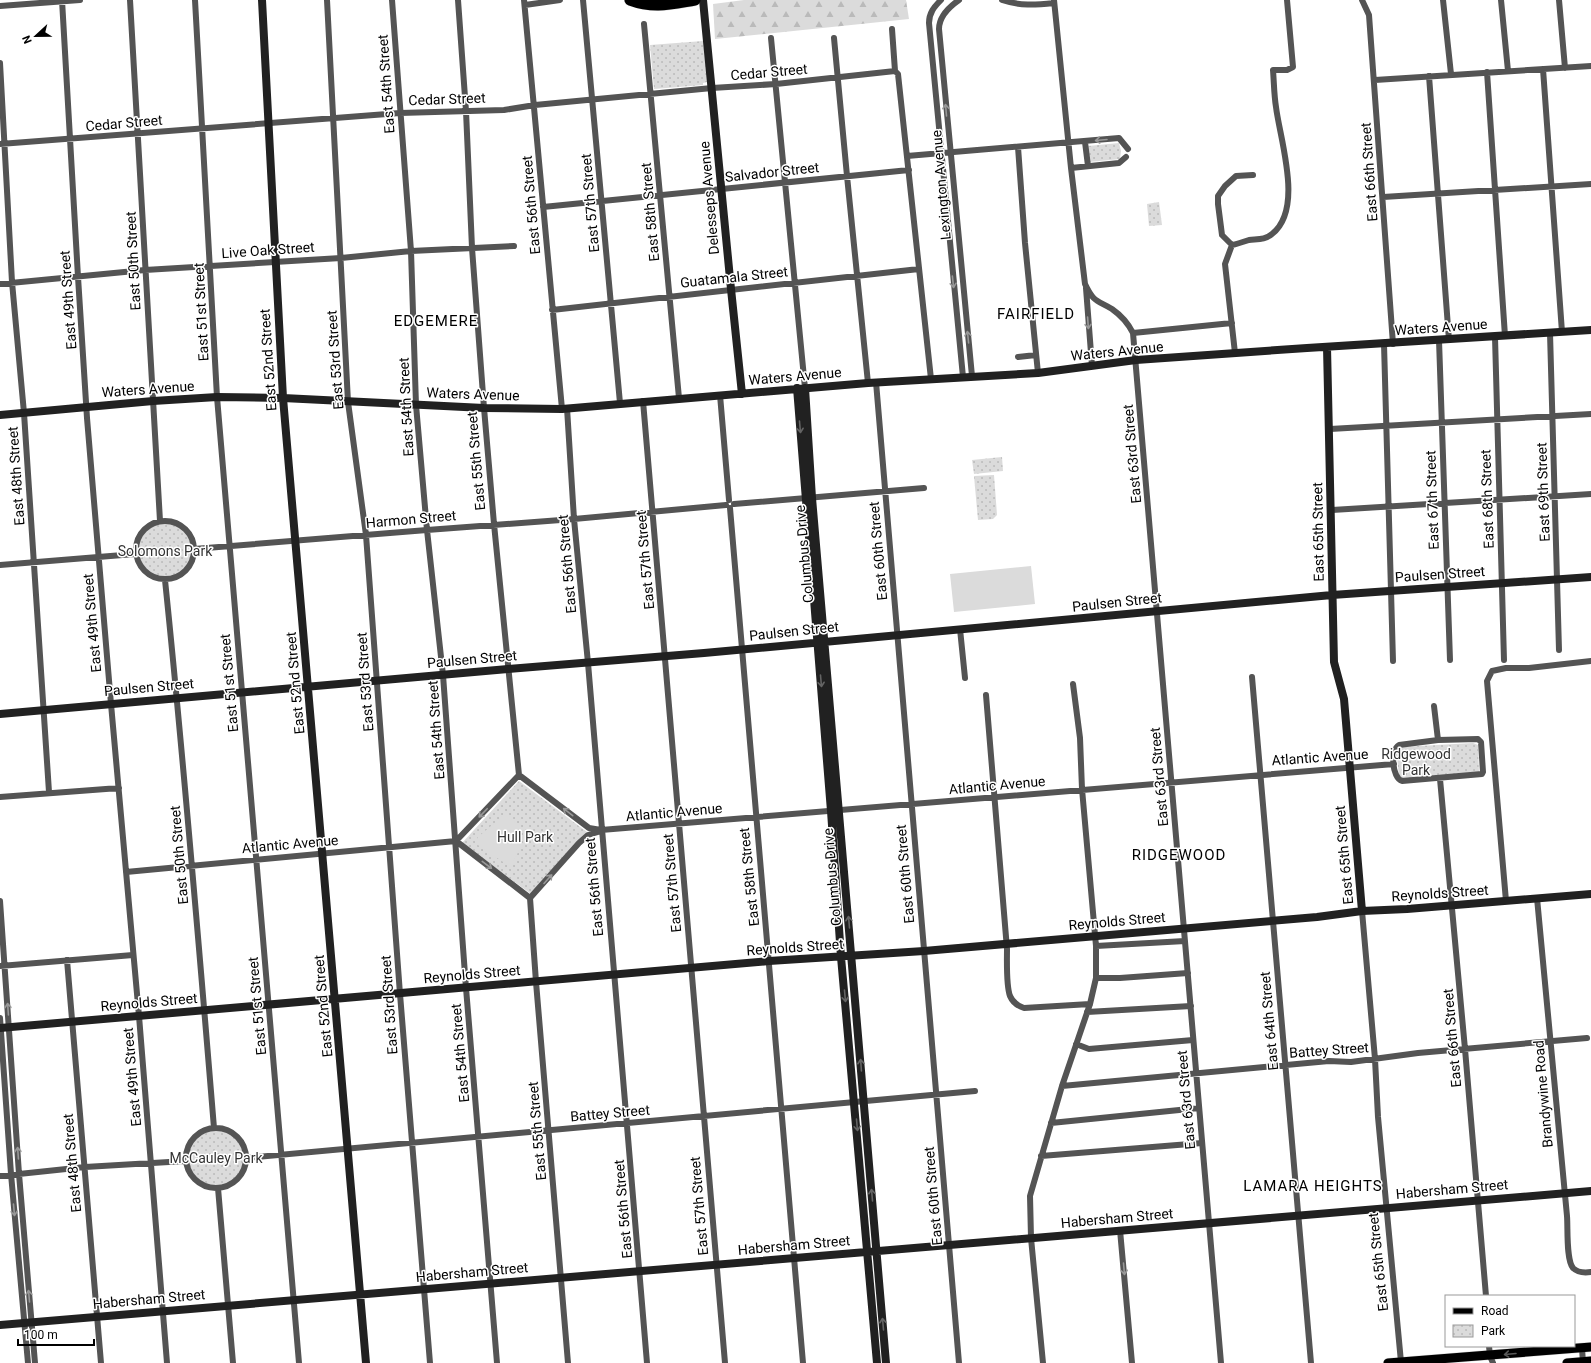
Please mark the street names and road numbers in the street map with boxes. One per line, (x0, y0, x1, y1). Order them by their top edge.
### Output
street label: East 54th Street (375, 34, 397, 134)
street label: Cedar Street (730, 61, 809, 83)
street label: Cedar Street (408, 90, 486, 108)
street label: Cedar Street (85, 112, 164, 134)
street label: East 66th Street (1358, 122, 1380, 222)
street label: Lexington Avenue (928, 129, 954, 241)
street label: Delesseps Avenue (696, 141, 722, 255)
street label: East 57th Street (578, 152, 602, 253)
street label: East 56th Street (519, 154, 543, 255)
street label: Salvador Street (724, 159, 820, 185)
street label: East 58th Street (638, 161, 662, 262)
street label: East 50th Street (122, 211, 144, 311)
street label: Live Oak Street (221, 239, 315, 261)
street label: East 49th Street (57, 250, 79, 350)
street label: East 51st Street (190, 262, 212, 362)
street label: Guatamala Street (679, 263, 789, 291)
street label: East 52nd Street (256, 308, 280, 412)
street label: East 53rd Street (324, 309, 346, 410)
street label: Waters Avenue (1394, 316, 1488, 338)
street label: Waters Avenue (1070, 338, 1164, 364)
street label: East 54th Street (395, 357, 417, 457)
street label: Waters Avenue (748, 364, 842, 388)
street label: Waters Avenue (101, 378, 195, 400)
street label: Waters Avenue (426, 384, 520, 404)
street label: East 63rd Street (1120, 403, 1144, 504)
street label: East 55th Street (464, 410, 488, 511)
street label: East 48th Street (5, 426, 27, 526)
street label: East 69th Street (1533, 442, 1553, 542)
street label: East 68th Street (1477, 449, 1497, 549)
street label: East 67th Street (1422, 450, 1442, 550)
street label: East 65th Street (1309, 482, 1327, 582)
street label: East 60th Street (866, 500, 890, 601)
street label: Columbus Drive (792, 504, 816, 604)
street label: Harmon Street (365, 507, 457, 531)
street label: East 57th Street (633, 509, 657, 610)
street label: East 56th Street (555, 513, 579, 614)
street label: Paulsen Street (1394, 563, 1486, 585)
street label: East 49th Street (80, 572, 104, 673)
street label: Paulsen Street (1071, 589, 1163, 615)
street label: Paulsen Street (748, 618, 840, 644)
street label: East 52nd Street (283, 631, 307, 735)
street label: East 53rd Street (354, 631, 376, 732)
street label: East 51st Street (217, 633, 241, 733)
street label: Paulsen Street (426, 647, 518, 671)
street label: Paulsen Street (103, 675, 195, 699)
street label: East 54th Street (425, 680, 447, 780)
street label: East 63rd Street (1147, 726, 1171, 827)
street label: Atlantic Avenue (1271, 746, 1369, 768)
street label: Atlantic Avenue (948, 773, 1046, 797)
street label: Atlantic Avenue (625, 800, 723, 824)
street label: East 50th Street (167, 804, 191, 905)
street label: East 65th Street (1332, 804, 1356, 905)
street label: East 60th Street (893, 823, 917, 924)
street label: East 58th Street (736, 826, 762, 927)
street label: Columbus Drive (820, 827, 844, 927)
street label: Atlantic Avenue (241, 832, 339, 856)
street label: East 57th Street (660, 832, 684, 933)
street label: East 56th Street (582, 836, 606, 937)
street label: Reynolds Street (1391, 882, 1489, 904)
street label: Reynolds Street (1068, 909, 1167, 933)
street label: Reynolds Street (746, 936, 844, 958)
street label: East 52nd Street (311, 954, 335, 1058)
street label: East 53rd Street (378, 954, 400, 1055)
street label: East 51st Street (245, 956, 269, 1056)
street label: Reynolds Street (423, 962, 522, 986)
street label: East 64th Street (1257, 970, 1281, 1071)
street label: East 66th Street (1440, 987, 1464, 1088)
street label: Reynolds Street (100, 990, 199, 1014)
street label: East 54th Street (448, 1002, 472, 1103)
street label: East 49th Street (120, 1026, 144, 1127)
street label: Battey Street (1289, 1039, 1370, 1061)
street label: Brandywine Road (1530, 1040, 1556, 1148)
street label: East 63rd Street (1174, 1049, 1198, 1150)
street label: East 55th Street (525, 1080, 549, 1181)
street label: Battey Street (570, 1102, 651, 1124)
street label: East 48th Street (60, 1112, 84, 1213)
street label: East 60th Street (921, 1145, 945, 1246)
street label: East 57th Street (687, 1155, 711, 1256)
street label: East 56th Street (611, 1158, 635, 1259)
street label: Habersham Street (1395, 1176, 1509, 1202)
street label: Habersham Street (1060, 1205, 1174, 1231)
street label: East 65th Street (1365, 1211, 1391, 1312)
street label: Habersham Street (737, 1232, 851, 1258)
street label: Habersham Street (415, 1259, 529, 1285)
street label: Habersham Street (92, 1286, 206, 1312)

